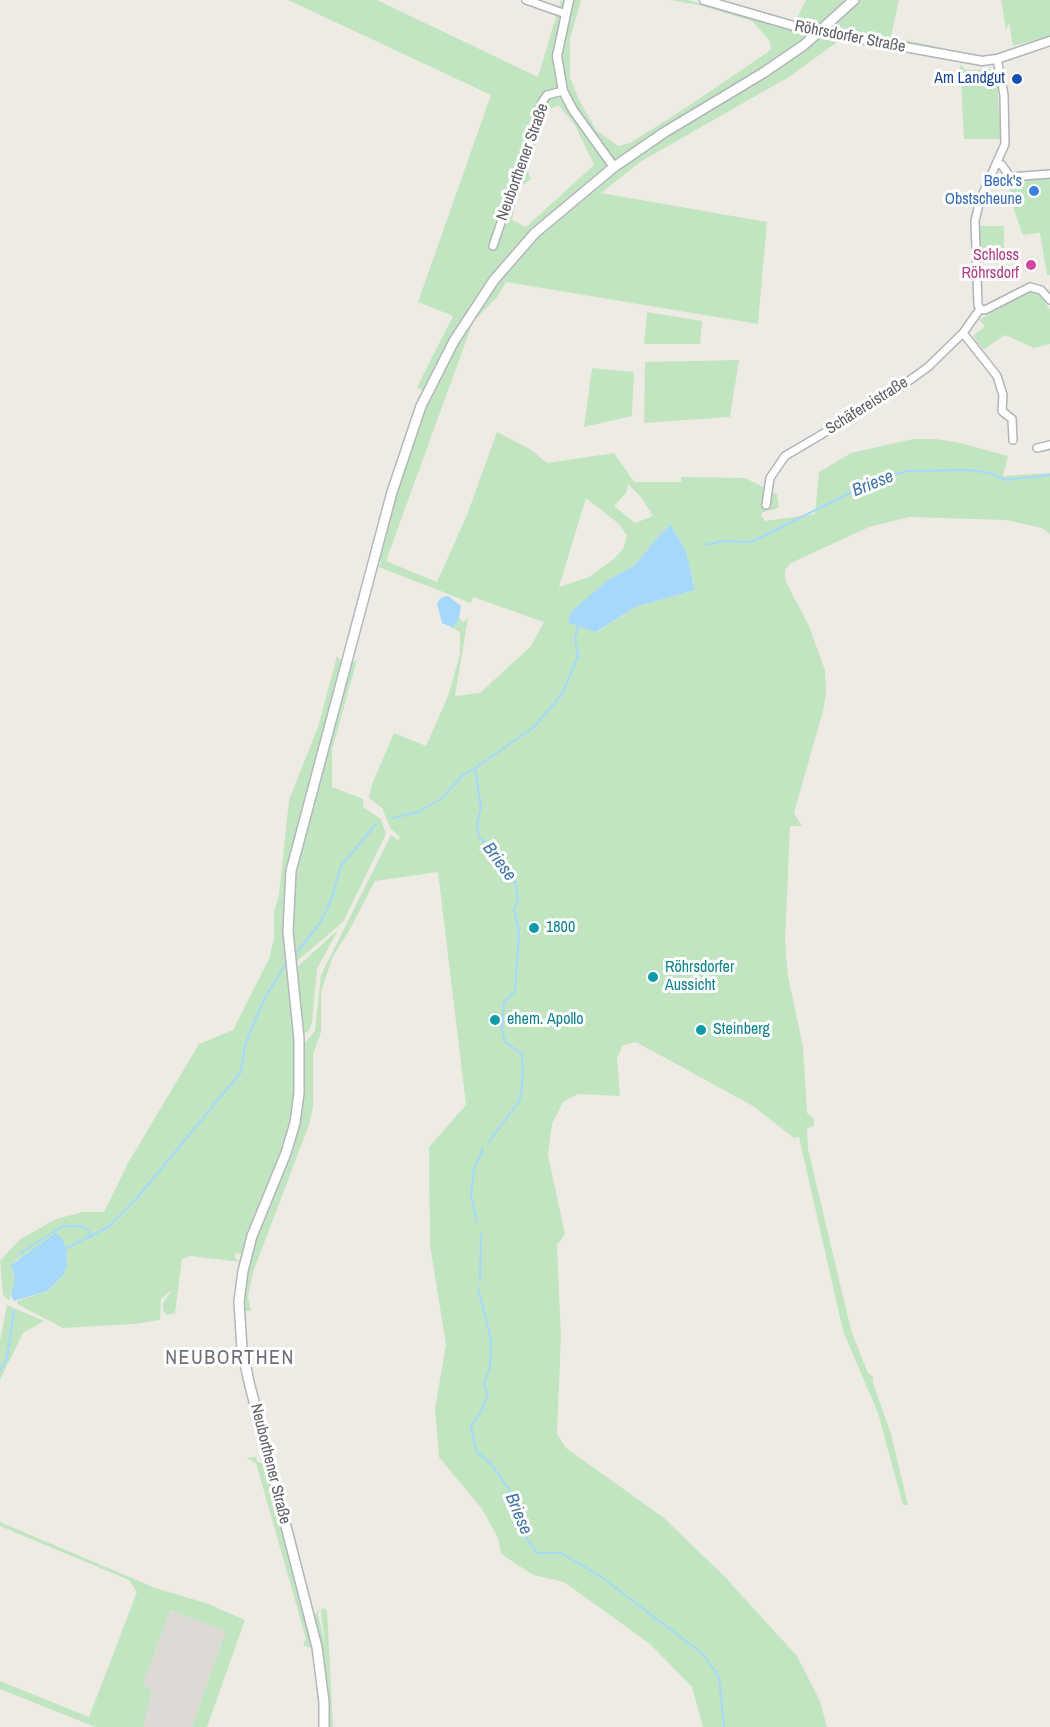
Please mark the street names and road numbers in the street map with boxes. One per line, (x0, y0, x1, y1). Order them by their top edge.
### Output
street label: Röhrsdorfer Straße (793, 17, 907, 57)
street label: Neuborthener Straße (493, 101, 553, 223)
street label: Schäfereistraße (822, 373, 912, 439)
street label: Neuborthener Straße (246, 1402, 294, 1526)

